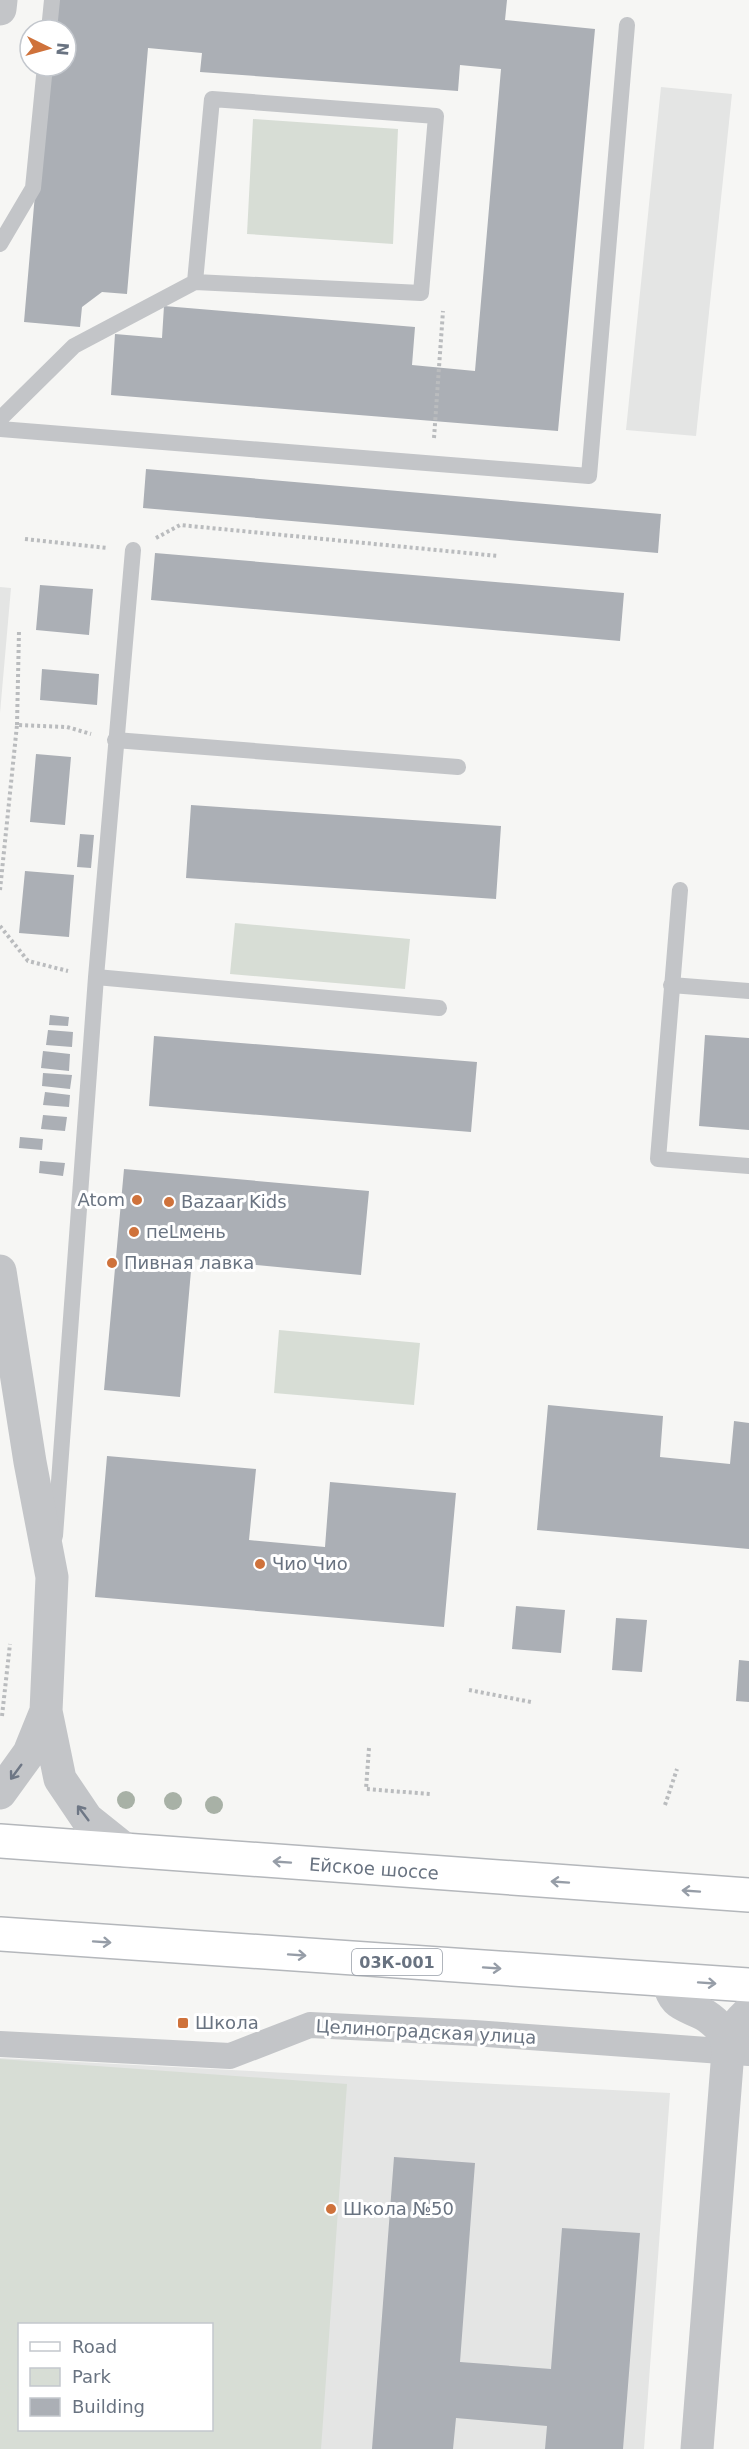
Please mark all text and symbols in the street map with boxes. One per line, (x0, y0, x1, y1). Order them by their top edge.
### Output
north arrow (18, 18, 78, 78)
text: N (52, 42, 72, 57)
place label: Atom (77, 1189, 125, 1210)
place label: Bazaar Kids (181, 1191, 287, 1212)
marker: Atom (130, 1193, 144, 1207)
marker: Bazaar Kids (162, 1195, 176, 1209)
place label: пеLмень (146, 1221, 226, 1242)
marker: пеLмень (127, 1225, 141, 1239)
place label: Пивная лавка (124, 1252, 254, 1273)
marker: Пивная лавка (105, 1256, 119, 1270)
place label: Чио Чио (272, 1553, 348, 1574)
marker: Чио Чио (253, 1557, 267, 1571)
one-way arrow (10, 1763, 22, 1779)
one-way arrow (77, 1805, 90, 1821)
street label: Ейское шоссе (308, 1853, 440, 1884)
one-way arrow (272, 1857, 292, 1868)
one-way arrow (551, 1876, 571, 1887)
one-way arrow (681, 1886, 701, 1897)
one-way arrow (92, 1936, 112, 1947)
road number: 03К-001 (352, 1949, 442, 1975)
one-way arrow (286, 1950, 306, 1961)
one-way arrow (481, 1963, 501, 1974)
one-way arrow (697, 1977, 717, 1988)
place label: Школа (195, 2012, 259, 2033)
street label: Целиноградская улица (315, 2015, 537, 2048)
marker: Школа (176, 2016, 190, 2030)
place label: Школа №50 (343, 2198, 454, 2219)
marker: Школа №50 (324, 2202, 338, 2216)
legend (18, 2323, 213, 2431)
text: Road (72, 2336, 117, 2357)
text: Park (72, 2366, 111, 2387)
text: Building (72, 2396, 145, 2417)

